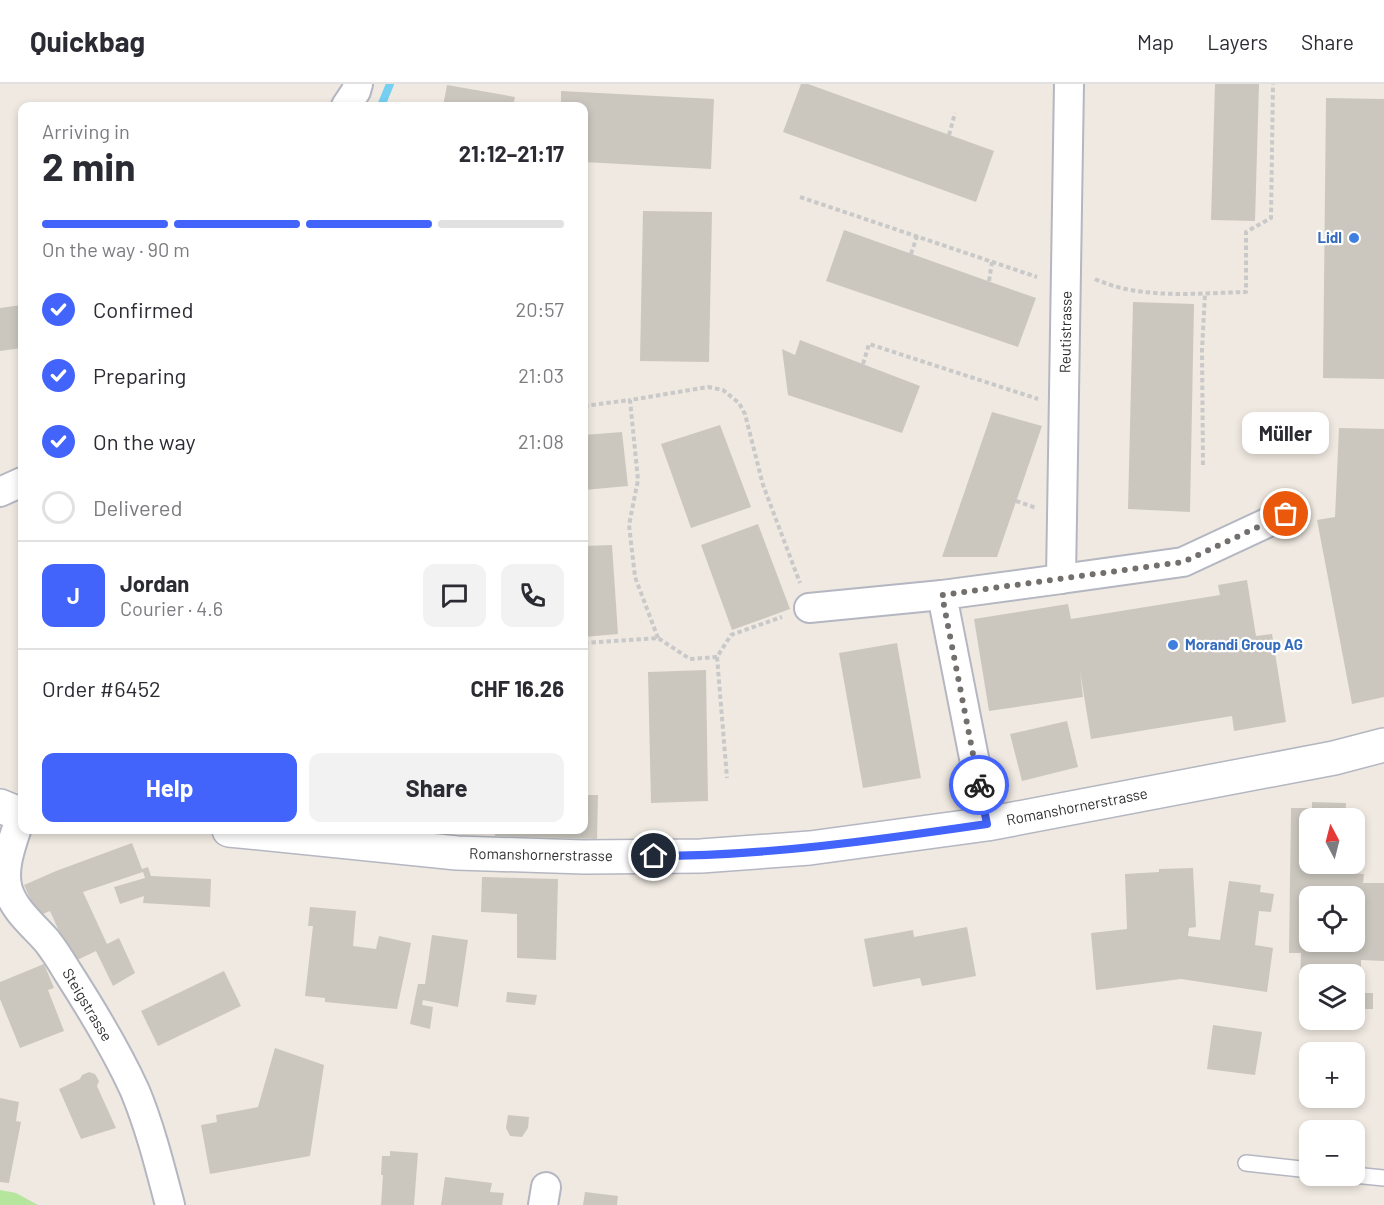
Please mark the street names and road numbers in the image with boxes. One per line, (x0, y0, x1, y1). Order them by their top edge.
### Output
street label: Reutistrasse (1055, 291, 1075, 373)
street label: Romanshornerstrasse (1005, 783, 1149, 829)
street label: Romanshornerstrasse (469, 844, 613, 864)
street label: Steigstrasse (59, 965, 117, 1044)

